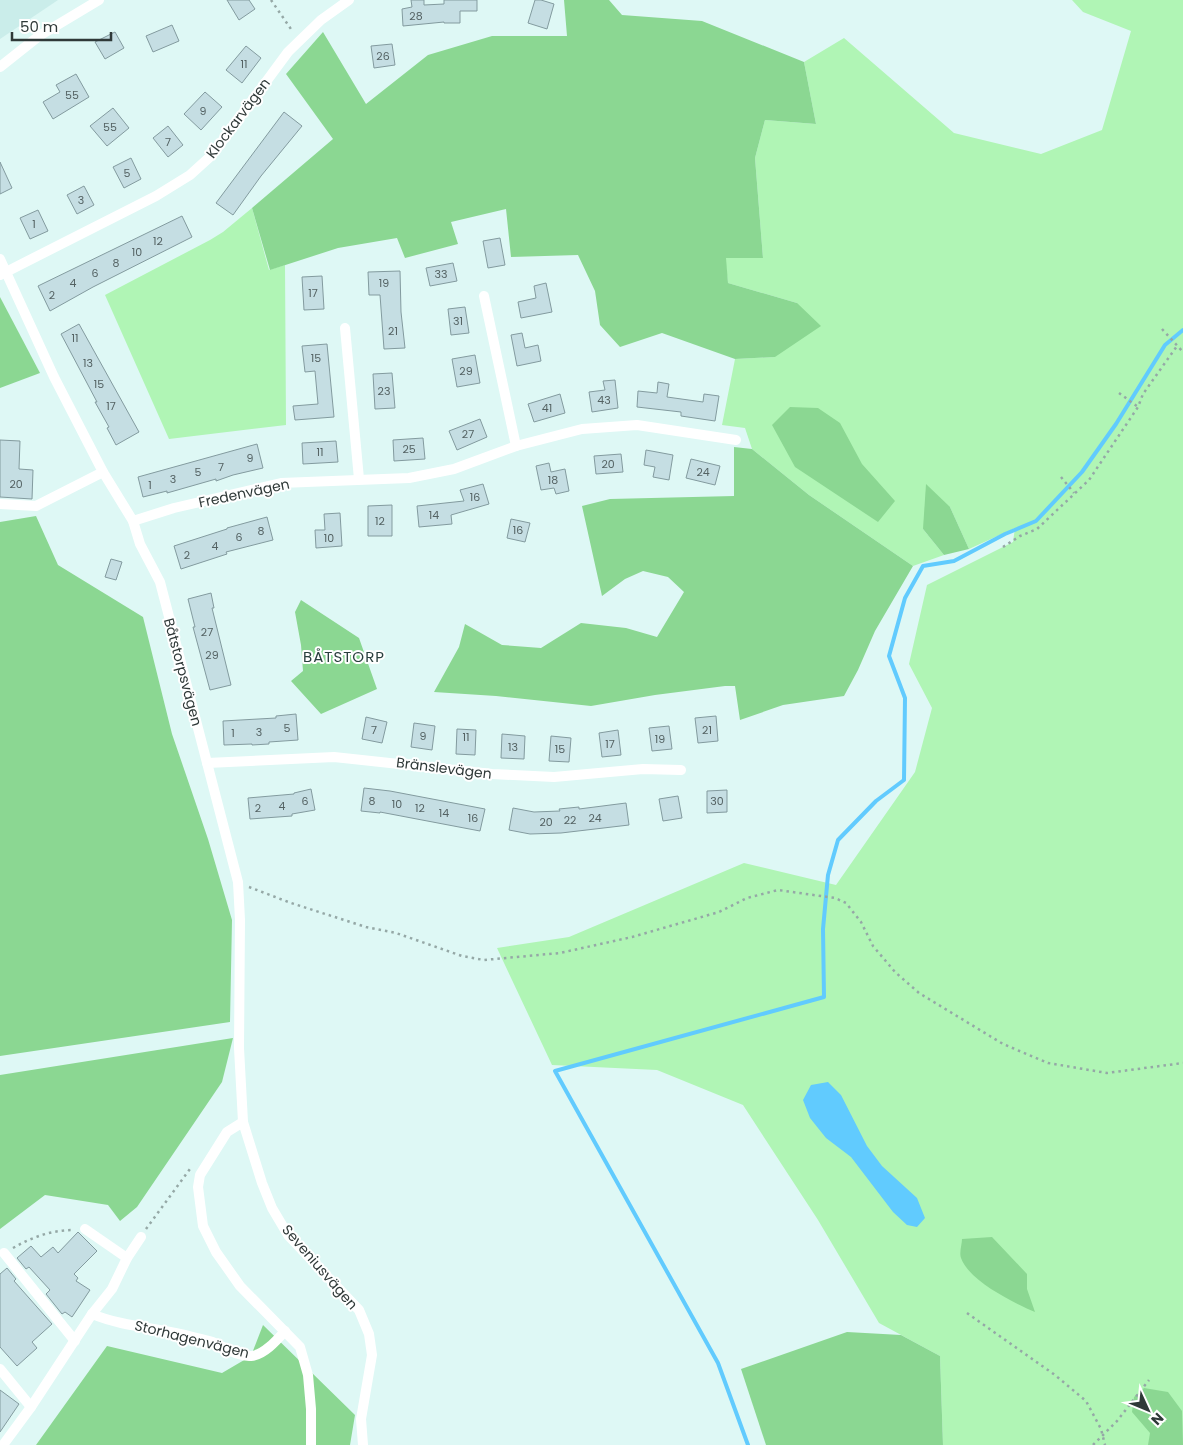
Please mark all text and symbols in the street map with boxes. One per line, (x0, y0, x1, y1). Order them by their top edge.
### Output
house number: 28 (409, 8, 423, 24)
scale bar (12, 10, 111, 42)
text: 50 m (20, 16, 58, 37)
house number: 26 (376, 48, 390, 64)
house number: 11 (240, 56, 248, 72)
street label: Klockarvägen (201, 74, 275, 162)
house number: 55 (65, 87, 79, 103)
house number: 9 (200, 103, 207, 119)
house number: 55 (103, 119, 117, 135)
house number: 7 (165, 134, 171, 150)
house number: 5 (124, 165, 131, 181)
house number: 3 (78, 192, 84, 208)
house number: 1 (32, 216, 36, 232)
house number: 12 (153, 233, 163, 249)
house number: 10 (132, 244, 142, 260)
house number: 8 (113, 255, 120, 271)
house number: 6 (92, 265, 99, 281)
house number: 33 (435, 266, 447, 282)
house number: 4 (70, 275, 77, 291)
house number: 19 (379, 275, 389, 291)
house number: 17 (308, 285, 318, 301)
house number: 2 (49, 287, 55, 303)
house number: 31 (453, 313, 463, 329)
house number: 21 (388, 323, 398, 339)
house number: 11 (71, 330, 79, 346)
house number: 15 (311, 350, 321, 366)
house number: 13 (83, 355, 93, 371)
house number: 29 (459, 363, 473, 379)
house number: 15 (94, 376, 104, 392)
house number: 23 (378, 383, 390, 399)
house number: 43 (597, 392, 611, 408)
house number: 17 (106, 398, 116, 414)
house number: 41 (542, 400, 552, 416)
house number: 27 (462, 426, 474, 442)
house number: 25 (402, 441, 416, 457)
house number: 11 (316, 444, 324, 460)
house number: 9 (247, 450, 254, 466)
house number: 20 (601, 456, 615, 472)
house number: 7 (218, 459, 224, 475)
house number: 5 (195, 464, 202, 480)
house number: 24 (696, 464, 710, 480)
house number: 3 (170, 471, 176, 487)
house number: 18 (548, 472, 558, 488)
street label: Fredenvägen (197, 474, 291, 512)
house number: 20 (9, 476, 23, 492)
house number: 1 (148, 477, 152, 493)
house number: 16 (470, 489, 480, 505)
house number: 14 (429, 507, 439, 523)
house number: 12 (375, 513, 385, 529)
house number: 16 (513, 522, 523, 538)
house number: 8 (258, 523, 265, 539)
house number: 6 (236, 529, 243, 545)
house number: 10 (324, 530, 334, 546)
house number: 4 (212, 538, 219, 554)
house number: 2 (184, 547, 190, 563)
street label: Båtstorpsvägen (159, 616, 207, 728)
house number: 27 (201, 624, 213, 640)
district label: BÅTSTORP (303, 646, 385, 667)
house number: 29 (205, 647, 219, 663)
house number: 5 (284, 720, 291, 736)
house number: 7 (371, 722, 377, 738)
house number: 21 (702, 722, 712, 738)
house number: 3 (256, 724, 262, 740)
house number: 1 (231, 725, 235, 741)
house number: 9 (420, 728, 427, 744)
house number: 11 (462, 729, 470, 745)
house number: 19 (655, 731, 665, 747)
house number: 17 (605, 736, 615, 752)
house number: 13 (508, 739, 518, 755)
house number: 15 (555, 741, 565, 757)
street label: Bränslevägen (395, 752, 493, 784)
house number: 6 (302, 793, 309, 809)
house number: 8 (369, 793, 376, 809)
house number: 30 (710, 793, 724, 809)
house number: 10 (392, 796, 402, 812)
house number: 4 (279, 798, 286, 814)
house number: 2 (255, 800, 261, 816)
house number: 12 (415, 800, 425, 816)
house number: 14 (439, 805, 449, 821)
house number: 16 (468, 810, 478, 826)
house number: 24 (588, 810, 602, 826)
house number: 22 (564, 812, 576, 828)
house number: 20 (539, 814, 553, 830)
street label: Seveniusvägen (278, 1220, 362, 1314)
street label: Storhagenvägen (133, 1315, 251, 1363)
north arrow (1123, 1385, 1173, 1435)
text: N (1147, 1408, 1168, 1430)

